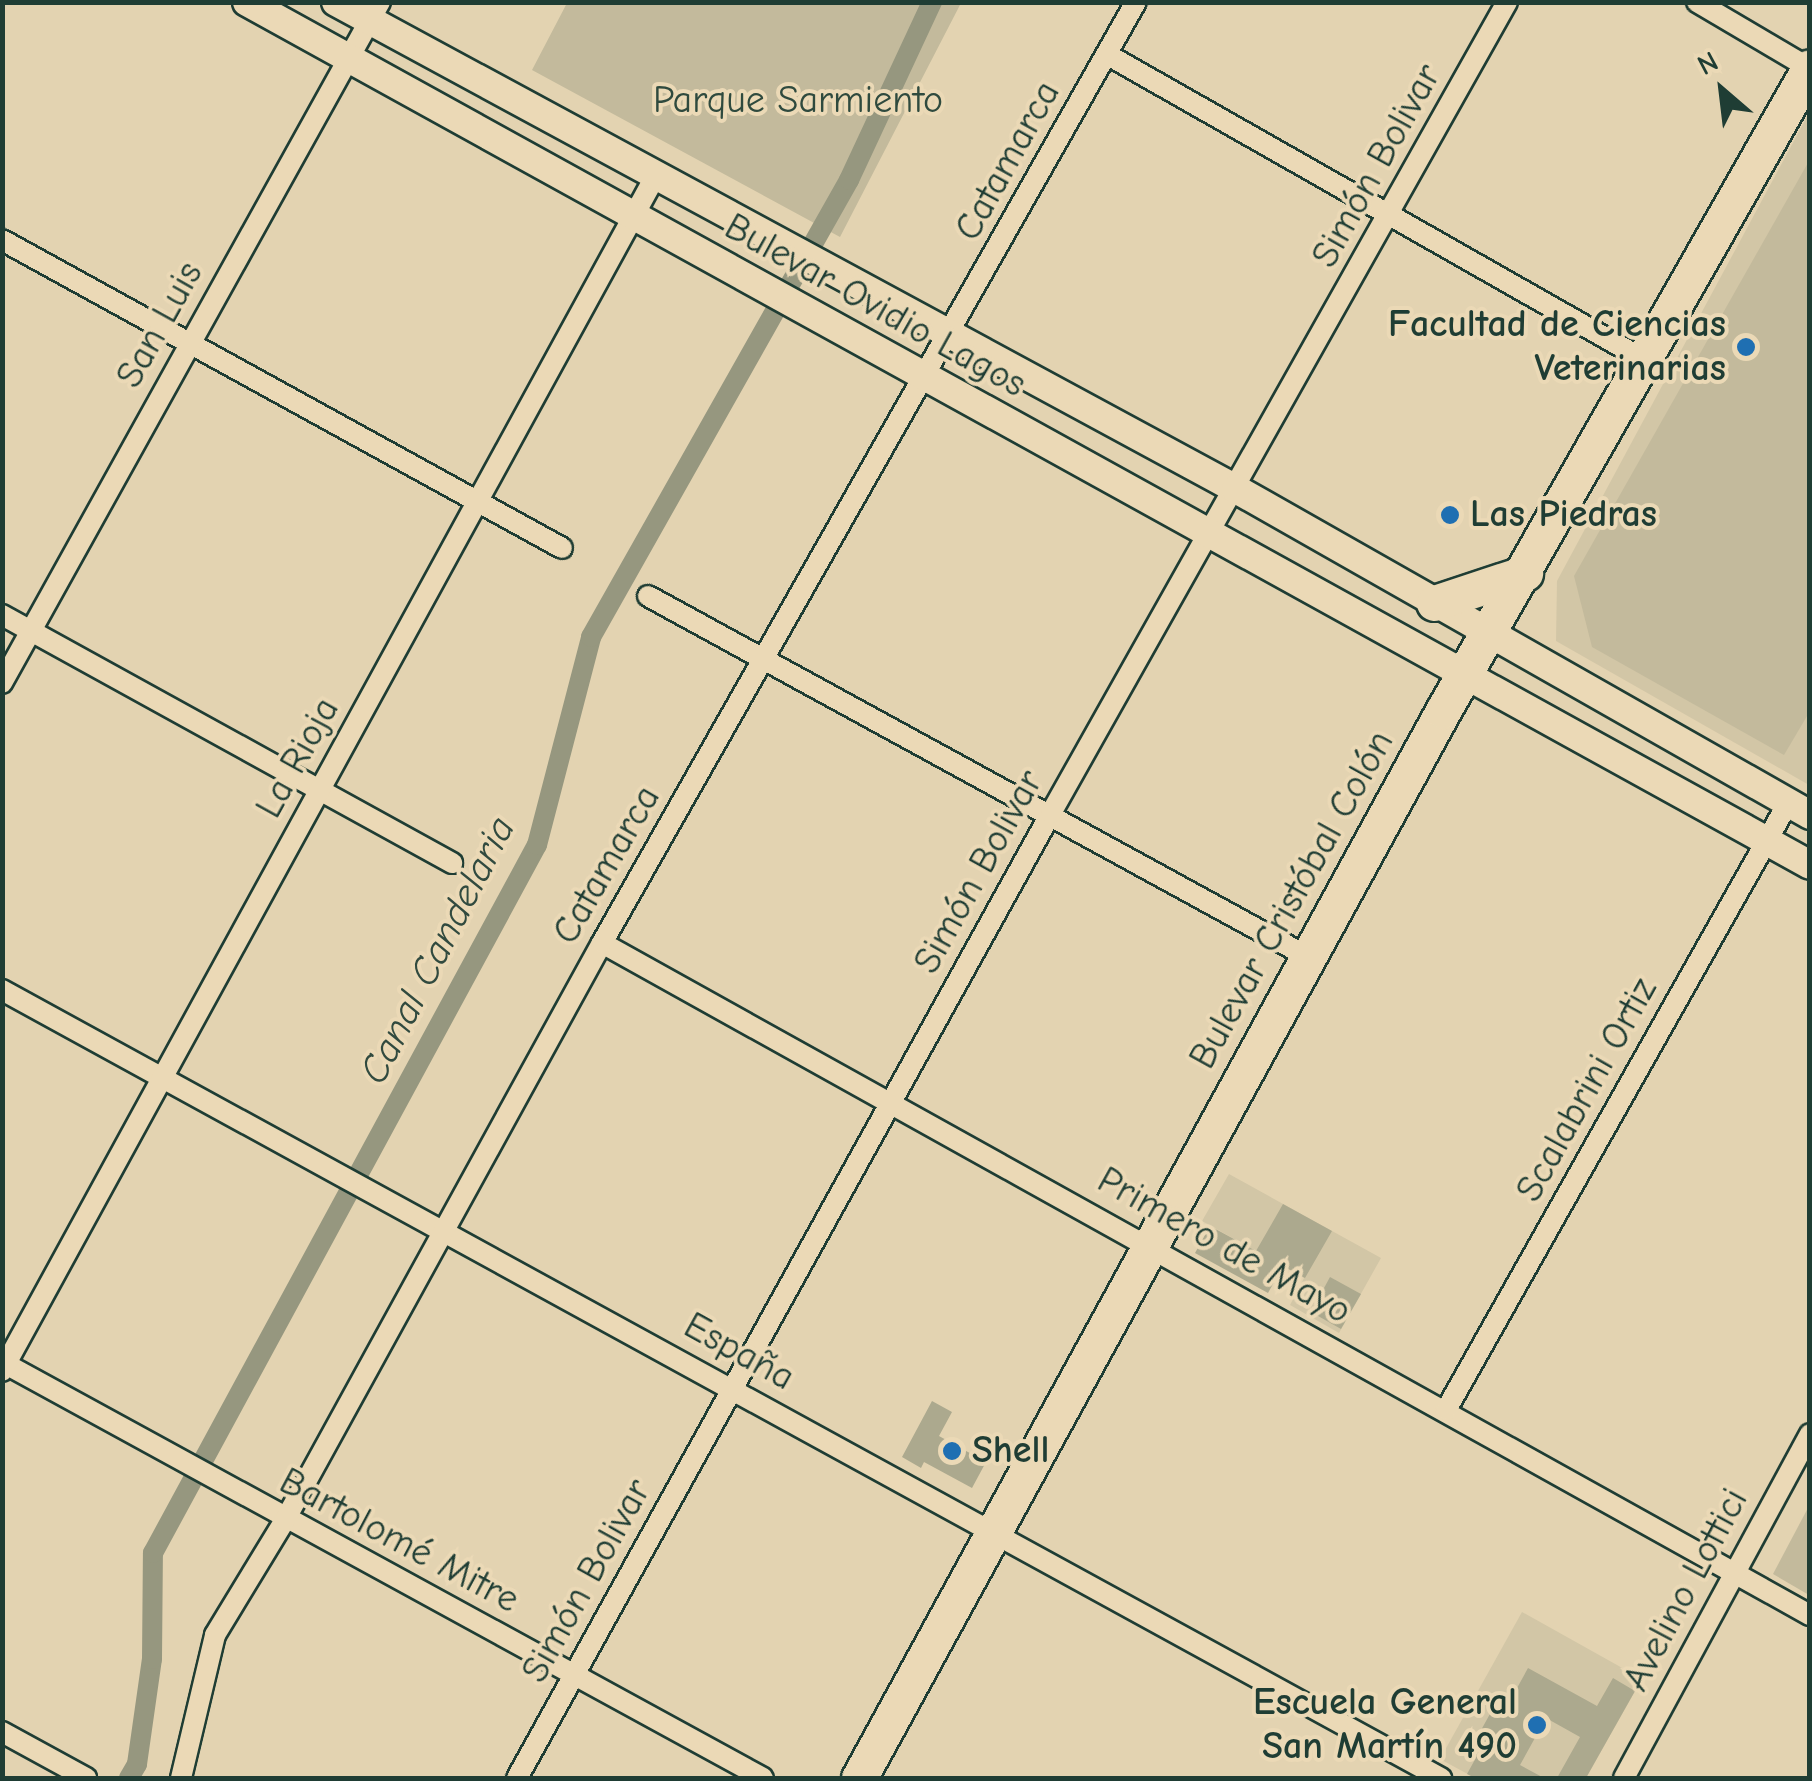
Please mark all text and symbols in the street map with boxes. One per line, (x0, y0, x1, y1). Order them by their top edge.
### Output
north arrow (1672, 40, 1772, 140)
text: N (1692, 45, 1723, 82)
street label: Simón Bolivar (1302, 56, 1452, 276)
street label: Catamarca (946, 73, 1070, 249)
park label: Parque Sarmiento (653, 78, 943, 124)
street label: Bulevar Ovidio Lagos (717, 204, 1033, 408)
street label: San Luis (107, 254, 213, 396)
place label: Facultad de Ciencias Veterinarias (1388, 302, 1726, 392)
marker: Facultad de Ciencias Veterinarias (1735, 336, 1757, 358)
place label: Las Piedras (1470, 492, 1657, 538)
marker: Las Piedras (1439, 504, 1461, 526)
street label: La Rioja (246, 690, 350, 826)
street label: Bulevar Cristóbal Colón (1180, 723, 1404, 1077)
street label: Simón Bolivar (904, 762, 1054, 982)
street label: Catamarca (543, 778, 671, 952)
water label: Canal Candelaria (349, 808, 525, 1092)
street label: Scalabrini Ortiz (1507, 970, 1667, 1210)
street label: Primero de Mayo (1089, 1158, 1359, 1334)
street label: España (676, 1303, 802, 1401)
place label: Shell (972, 1428, 1049, 1474)
marker: Shell (941, 1440, 963, 1462)
street label: Bartolomé Mitre (272, 1459, 526, 1623)
street label: Simón Bolivar (512, 1471, 662, 1691)
street label: Avelino Lottici (1614, 1481, 1758, 1699)
place label: Escuela General San Martín 490 (1253, 1680, 1517, 1770)
marker: Escuela General San Martín 490 (1526, 1714, 1548, 1736)

